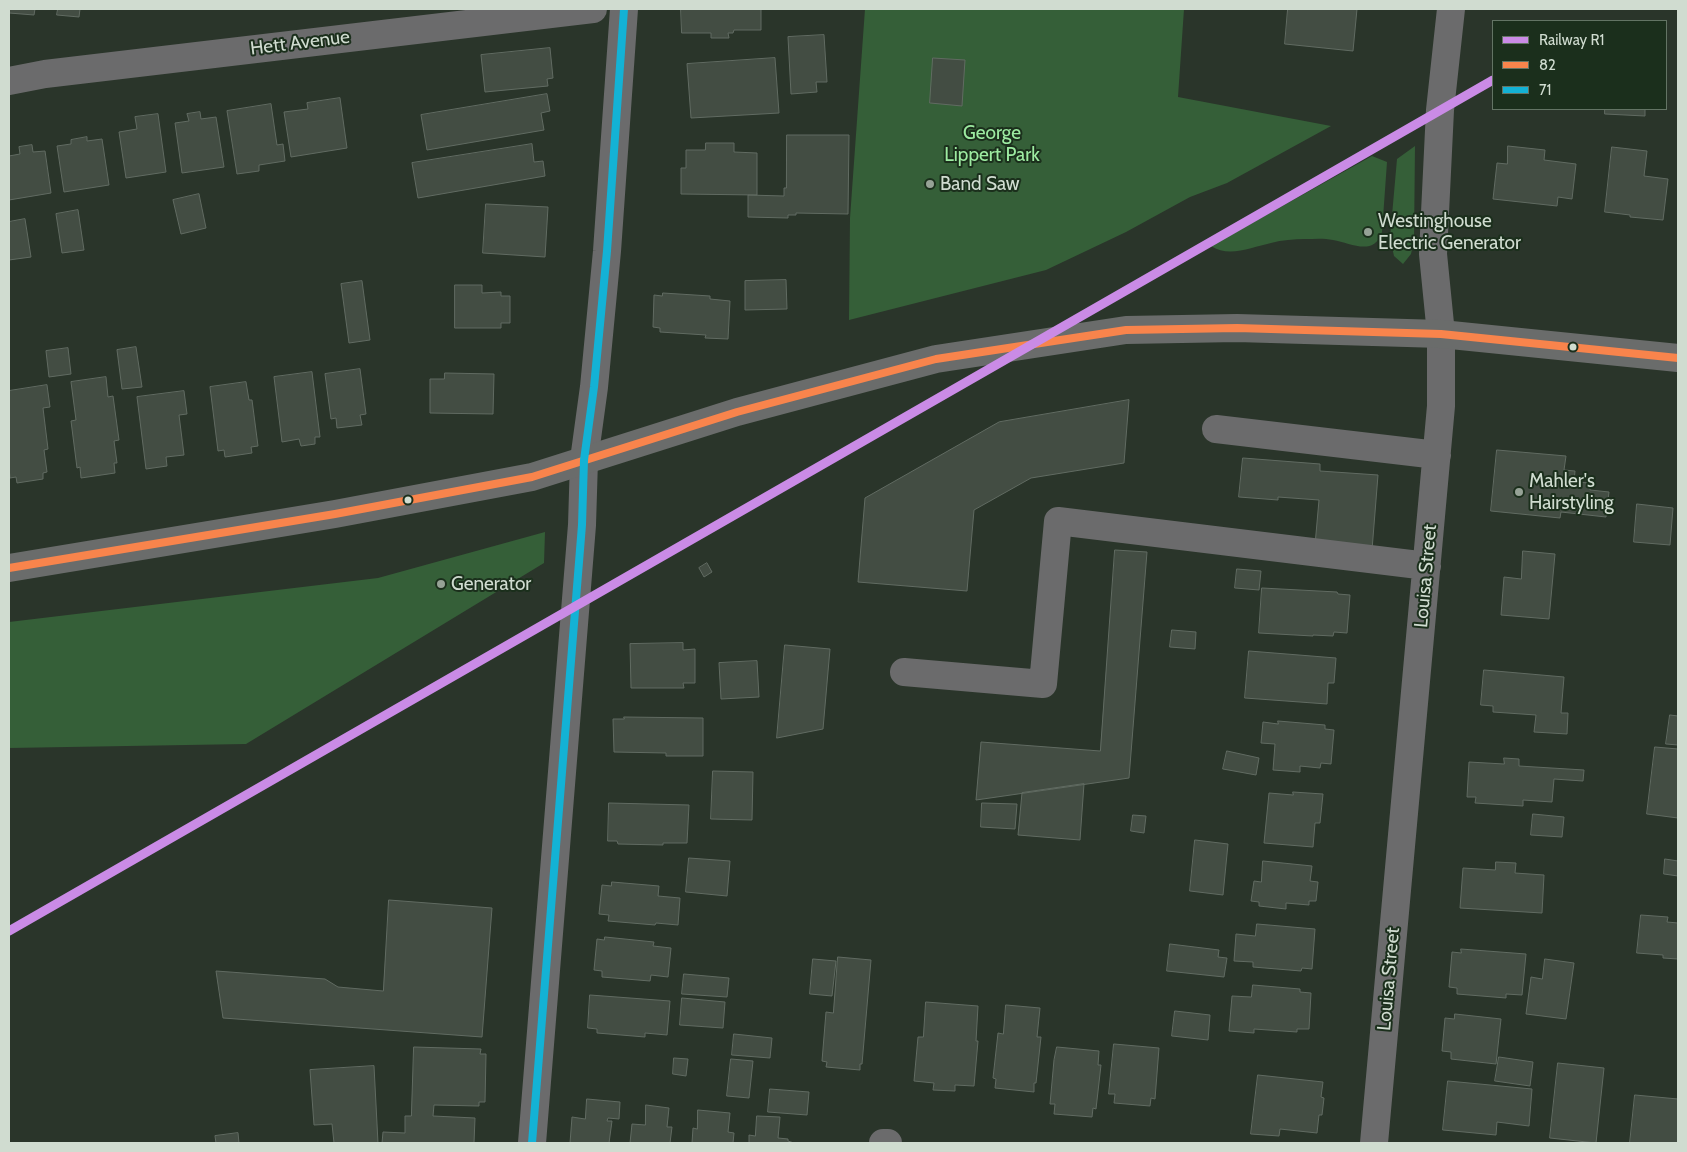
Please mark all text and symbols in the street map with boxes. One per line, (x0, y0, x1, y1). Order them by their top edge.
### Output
legend (1492, 20, 1667, 110)
street label: Hett Avenue (249, 26, 351, 60)
text: Railway R1 (1539, 31, 1604, 49)
text: 82 (1539, 56, 1556, 74)
text: 71 (1539, 81, 1551, 99)
park label: George Lippert Park (944, 122, 1040, 166)
place label: Band Saw (940, 173, 1020, 195)
marker: Band Saw (924, 178, 936, 190)
place label: Westinghouse Electric Generator (1378, 210, 1521, 254)
marker: Westinghouse Electric Generator (1362, 226, 1374, 238)
unlabelled marker (1568, 342, 1578, 352)
place label: Mahler's Hairstyling (1529, 470, 1614, 514)
marker: Mahler's Hairstyling (1513, 486, 1525, 498)
unlabelled marker (403, 495, 413, 505)
street label: Louisa Street (1410, 523, 1442, 629)
place label: Generator (451, 573, 531, 595)
marker: Generator (435, 578, 447, 590)
street label: Louisa Street (1373, 926, 1405, 1032)

